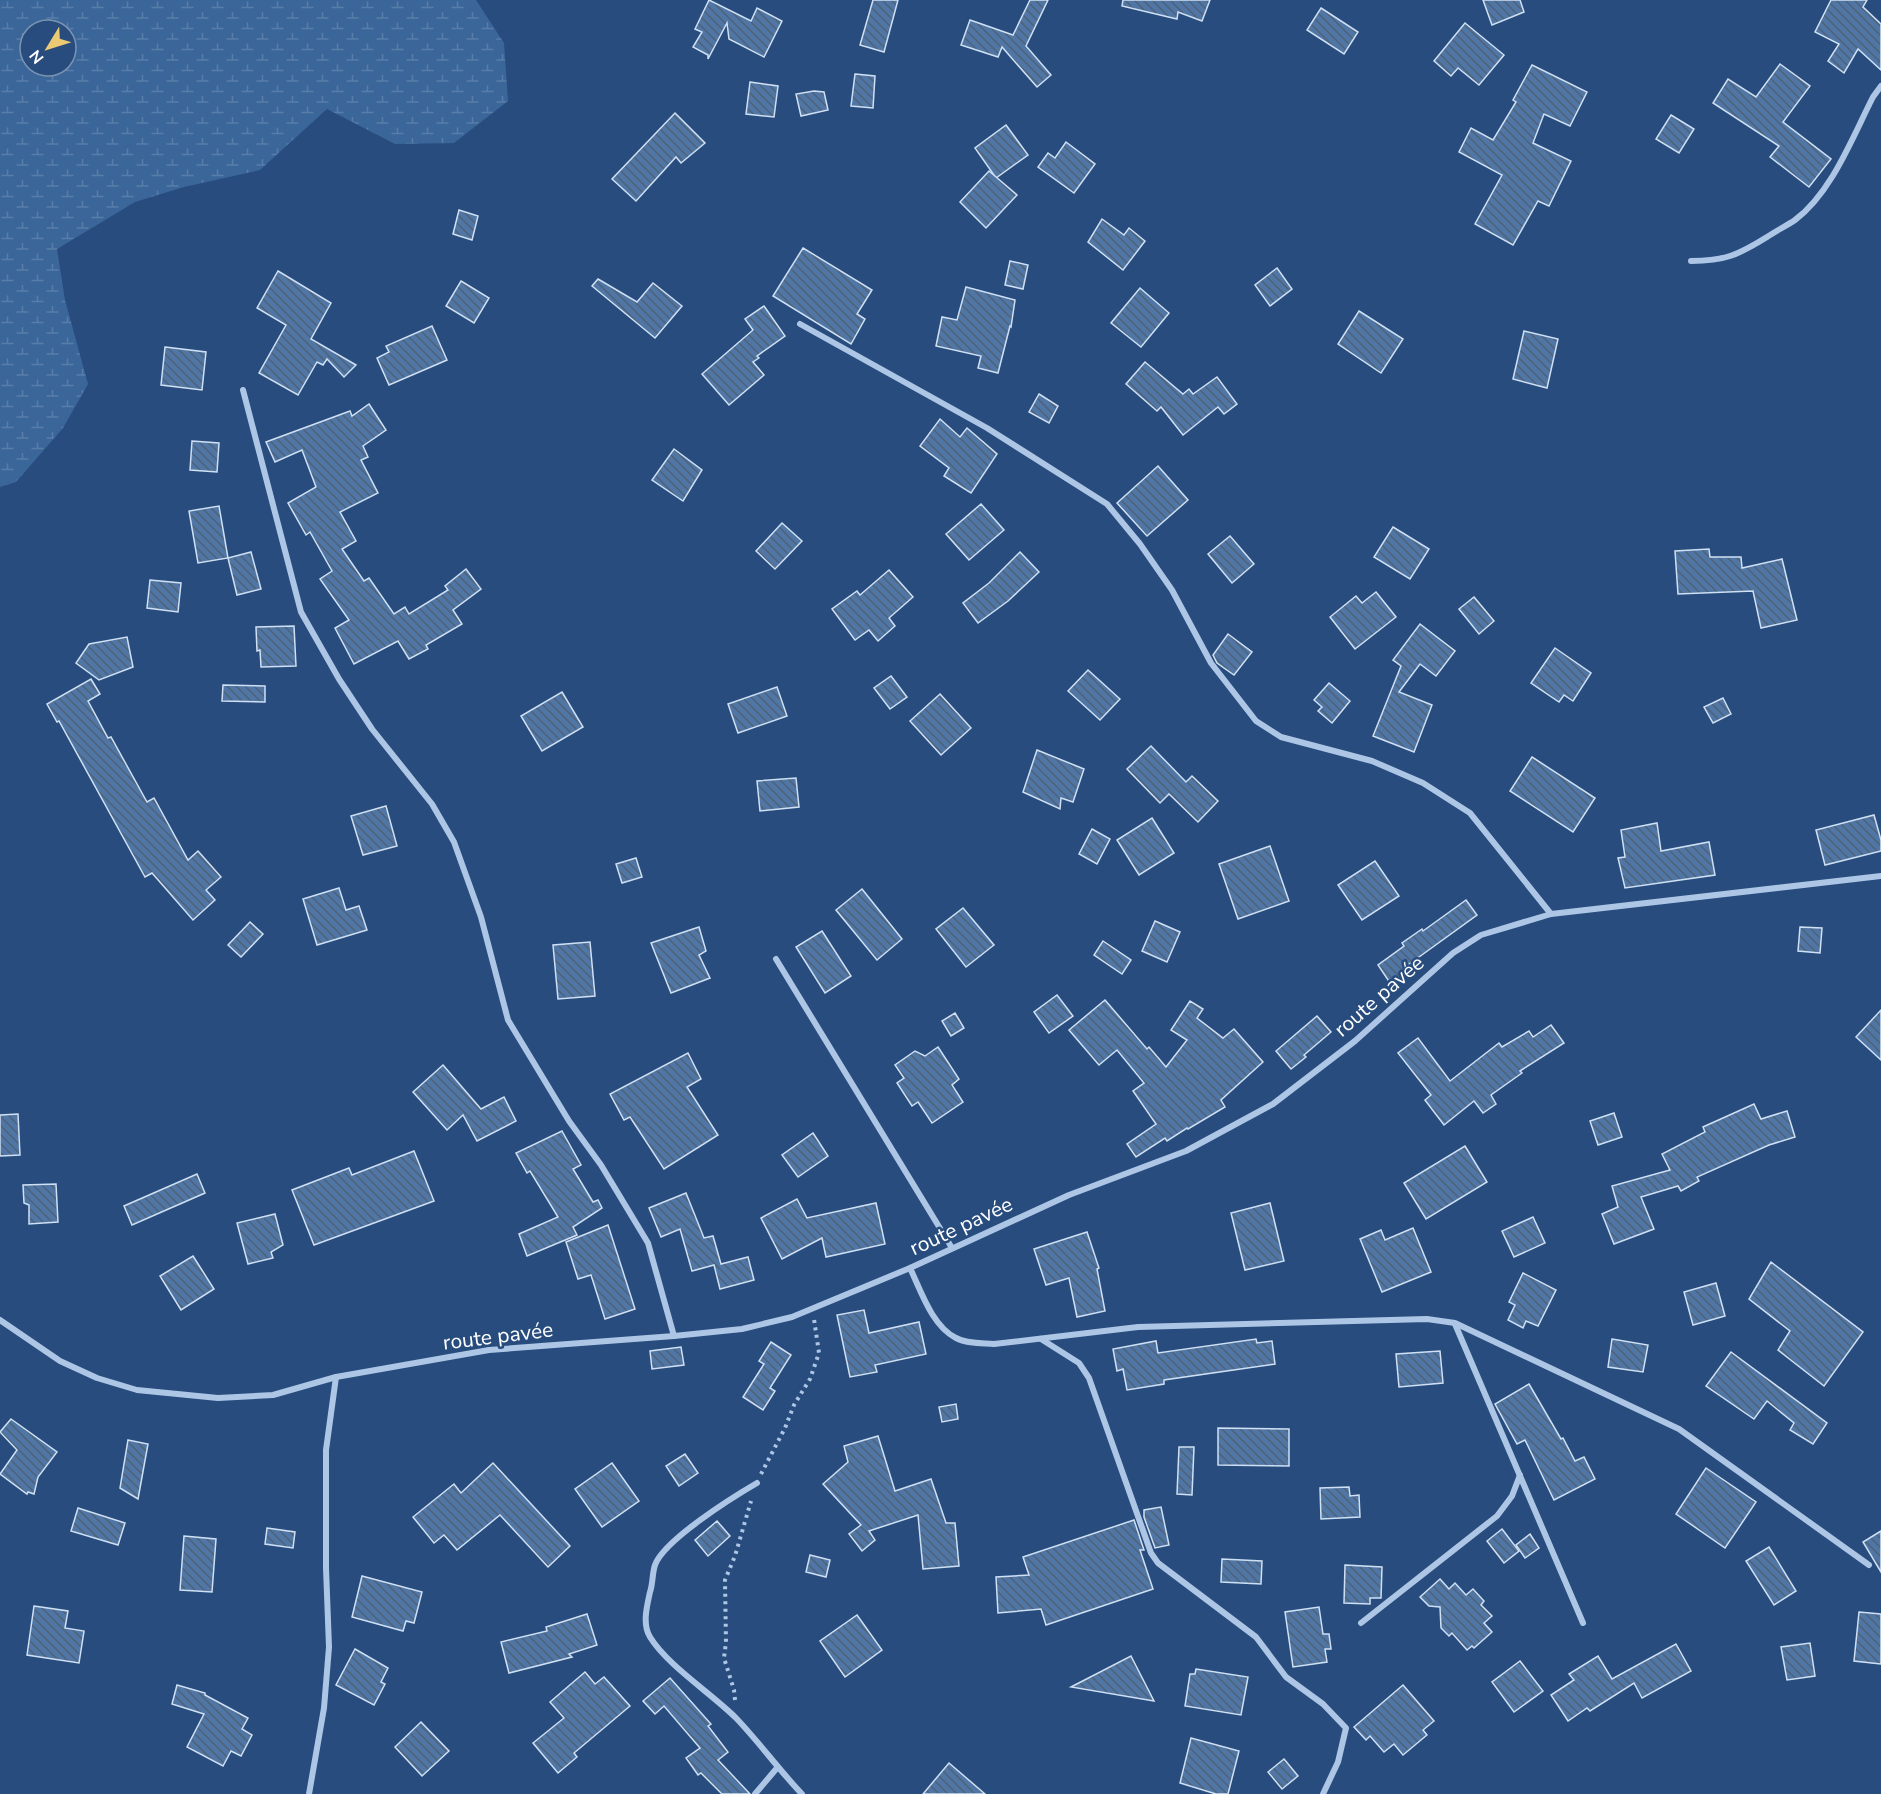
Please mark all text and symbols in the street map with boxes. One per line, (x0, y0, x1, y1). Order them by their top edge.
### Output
north arrow (18, 18, 78, 78)
text: N (25, 45, 49, 68)
street label: route pavée (1328, 949, 1430, 1043)
street label: route pavée (905, 1190, 1017, 1262)
street label: route pavée (441, 1315, 555, 1357)

